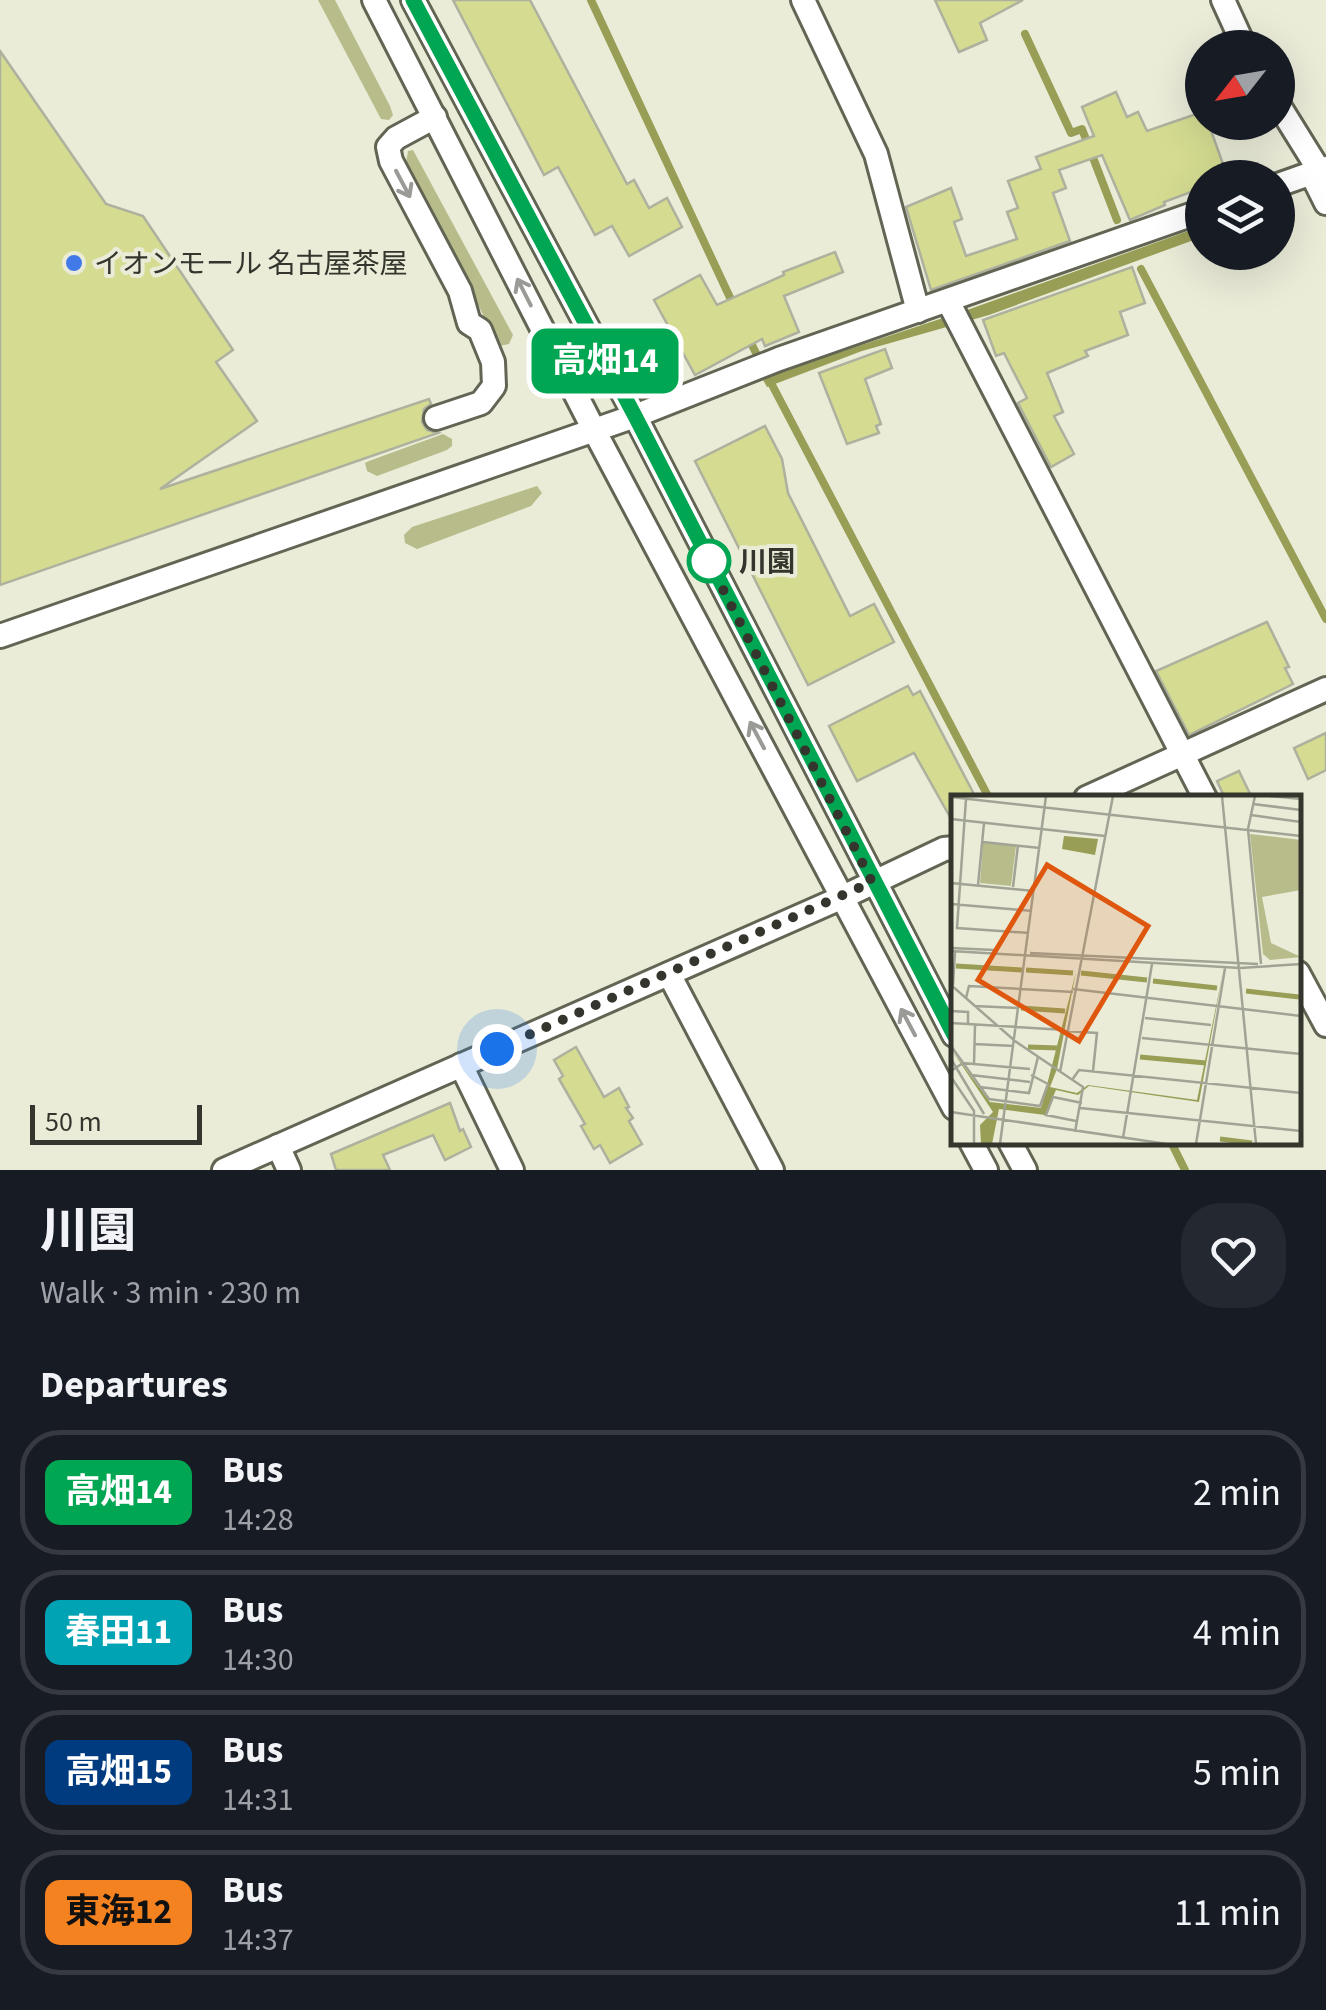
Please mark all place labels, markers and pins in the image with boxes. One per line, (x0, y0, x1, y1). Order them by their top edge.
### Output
place label: イオンモール 名古屋茶屋 (94, 244, 408, 284)
marker: イオンモール 名古屋茶屋 (63, 252, 85, 274)
marker: 川園 (688, 540, 730, 582)
place label: 川園 (739, 542, 795, 582)

